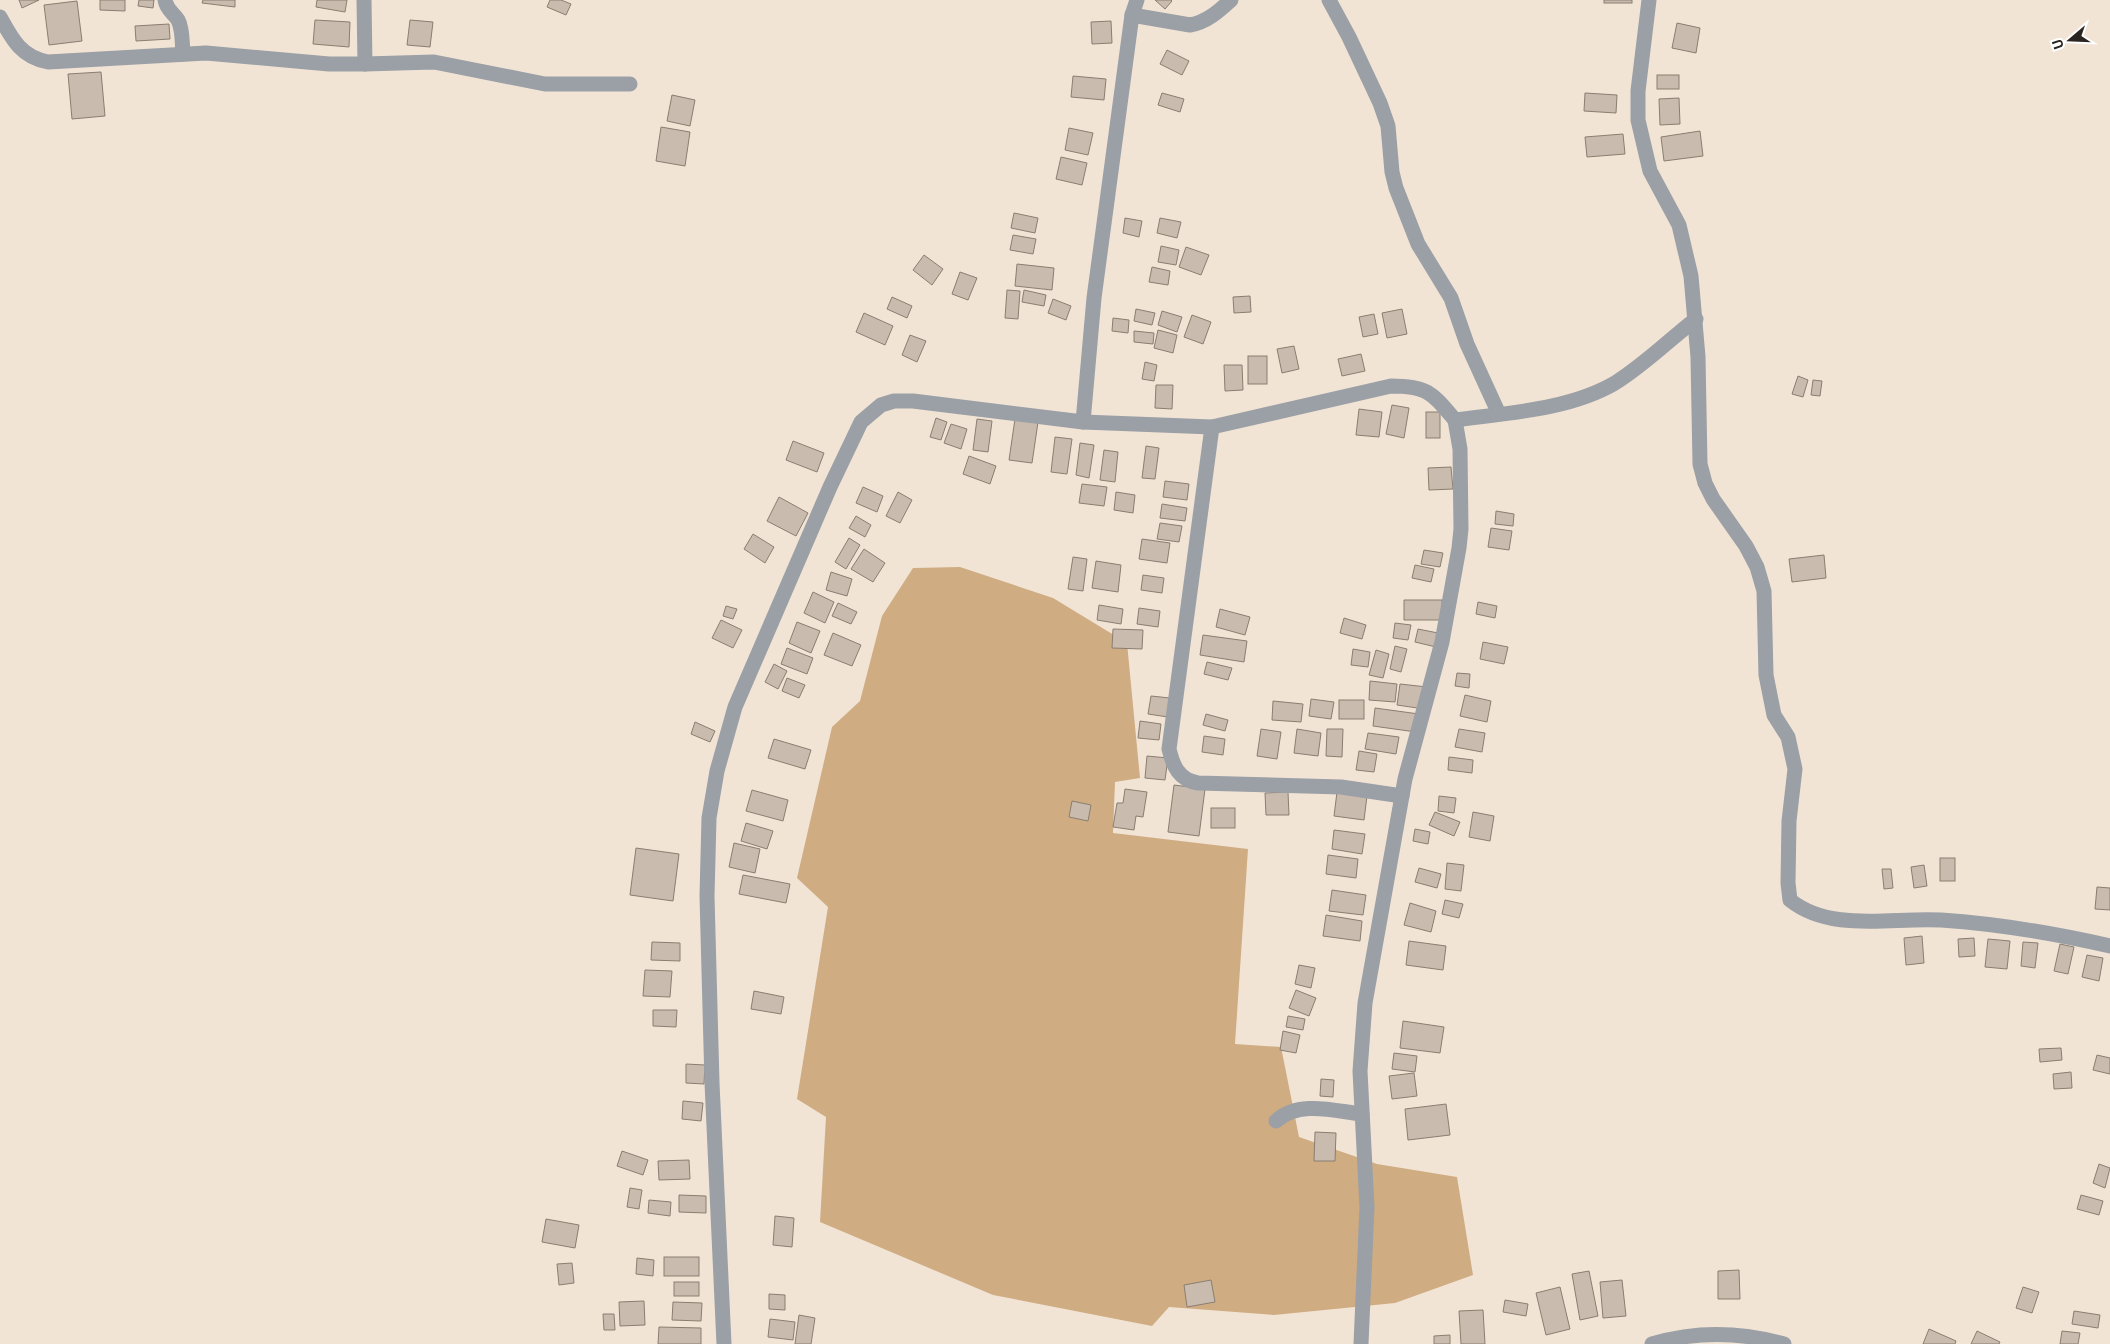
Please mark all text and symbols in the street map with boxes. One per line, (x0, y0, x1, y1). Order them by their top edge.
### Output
north arrow (2045, 15, 2095, 65)
text: U (2049, 37, 2067, 51)

